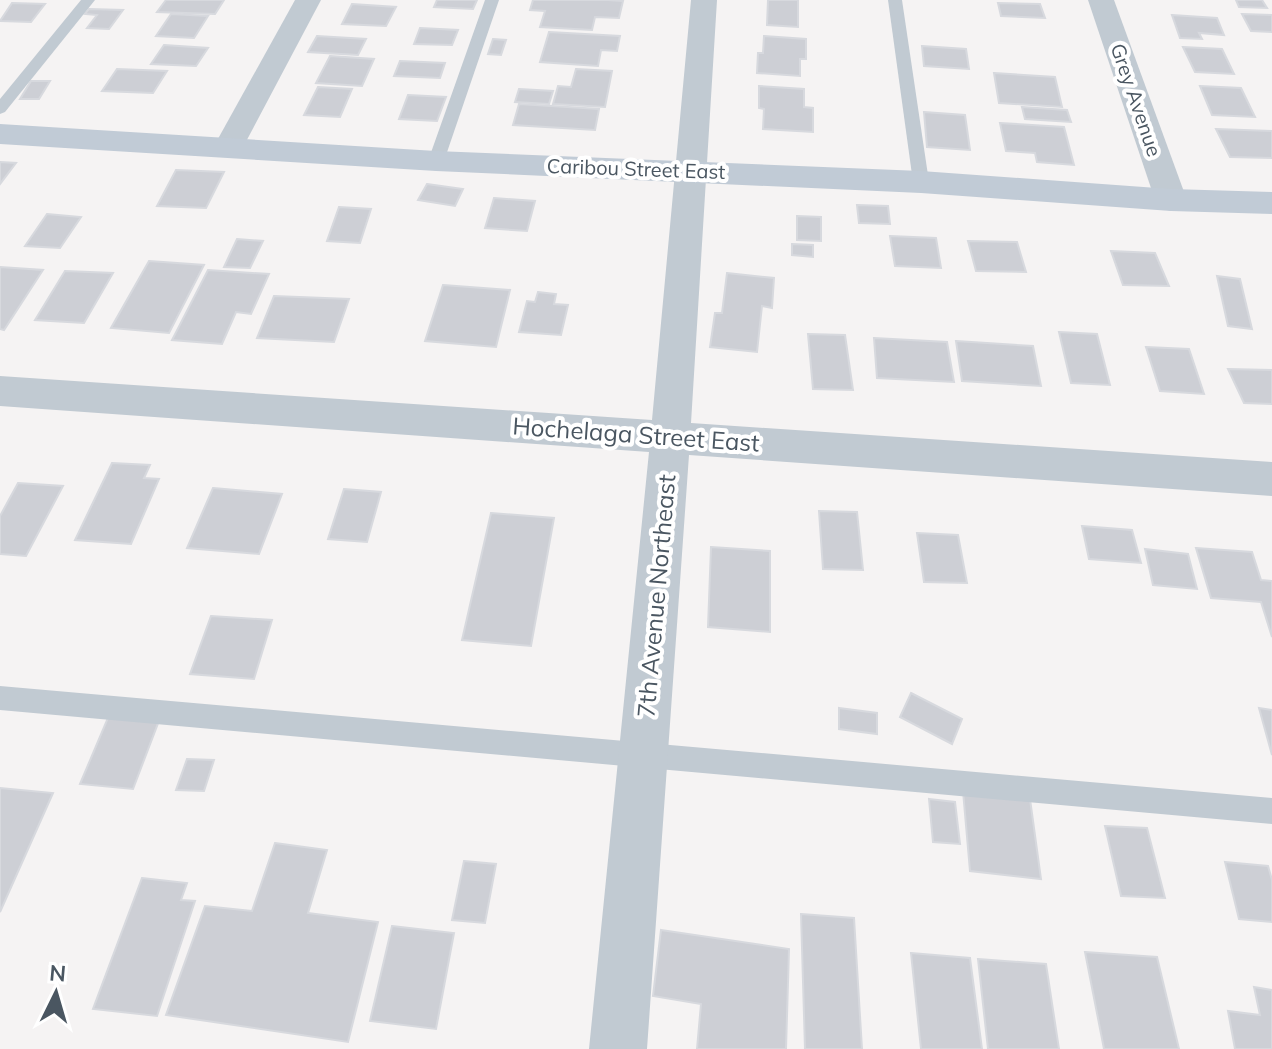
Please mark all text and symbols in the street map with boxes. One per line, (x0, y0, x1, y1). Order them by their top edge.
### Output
street label: Grey Avenue (1105, 40, 1168, 160)
street label: Caribou Street East (546, 153, 726, 184)
street label: Hochelaga Street East (512, 410, 761, 458)
street label: 7th Avenue Northeast (630, 473, 682, 719)
north arrow (16, 953, 96, 1033)
text: N (48, 958, 67, 988)

